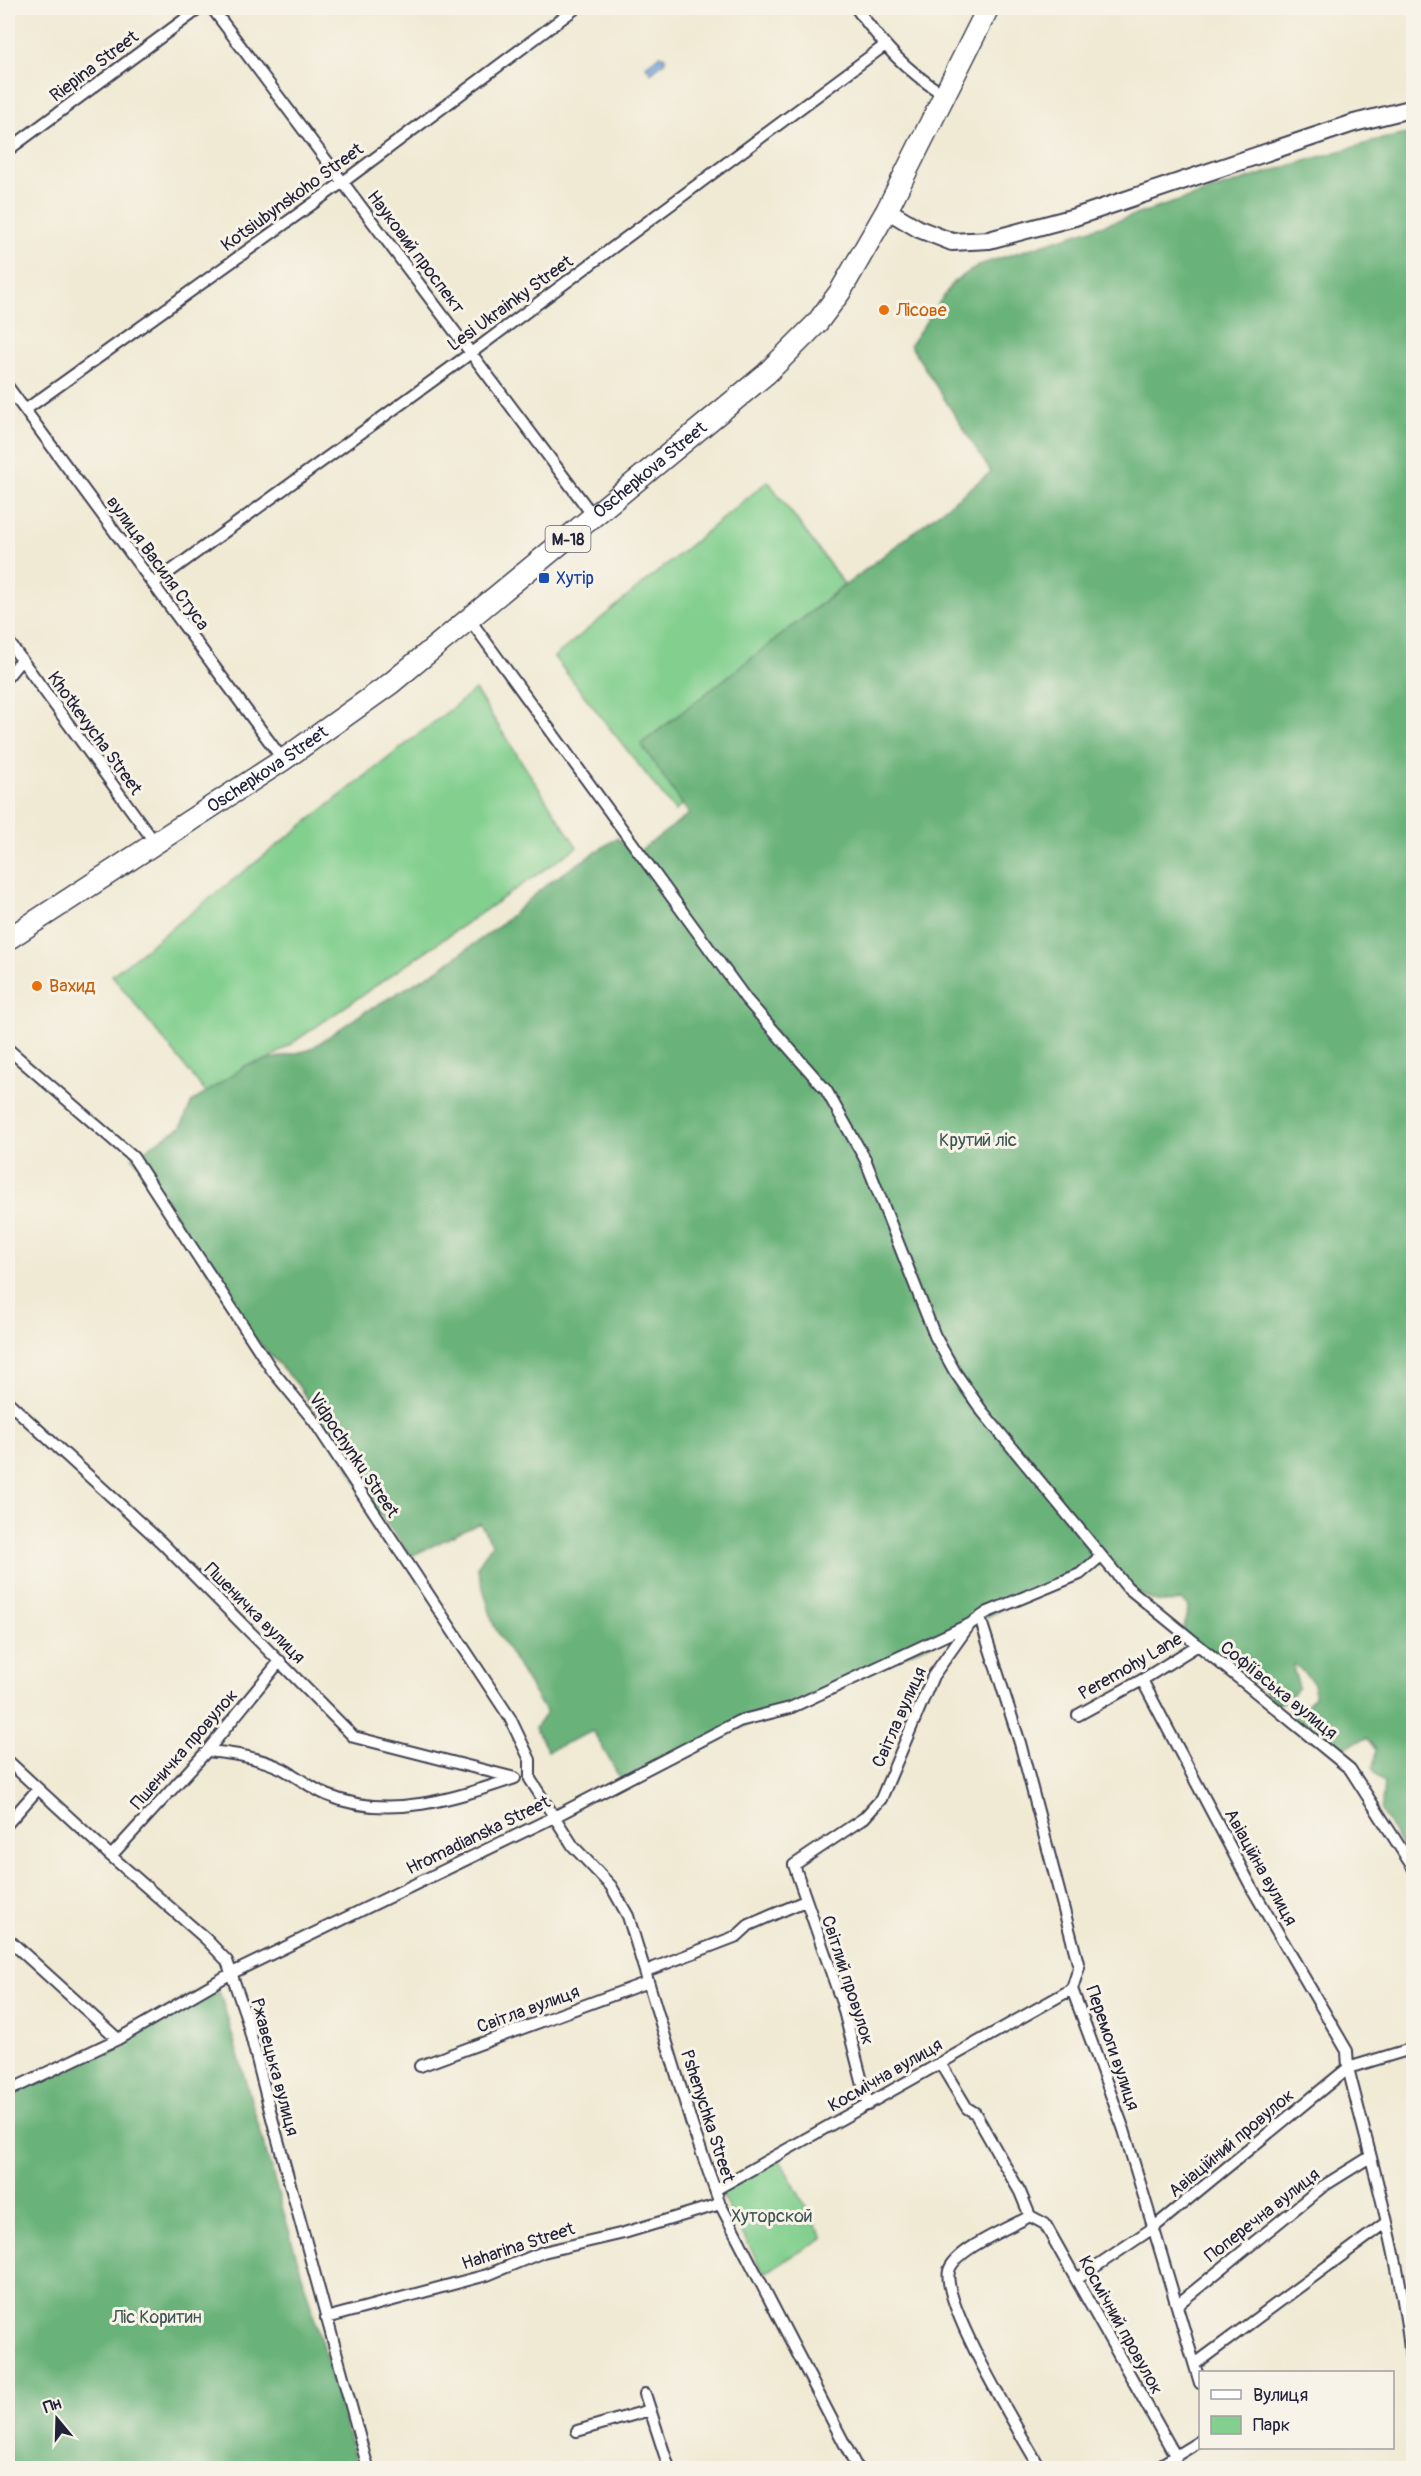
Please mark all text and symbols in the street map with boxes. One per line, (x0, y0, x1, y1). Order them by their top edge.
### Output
street label: Riepina Street (45, 25, 144, 107)
street label: Kotsiubynskoho Street (217, 138, 369, 257)
street label: Науковий проспект (362, 186, 470, 319)
street label: Lesi Ukrainky Street (443, 250, 578, 357)
place label: Лісове (895, 299, 947, 322)
marker: Лісове (877, 303, 891, 317)
street label: Oschepkova Street (588, 416, 712, 524)
street label: вулиця Василя Стуса (101, 492, 214, 635)
road number: М-18 (546, 526, 590, 552)
place label: Хутір (556, 567, 594, 590)
marker: Хутір (537, 571, 551, 585)
street label: Khotkevycha Street (42, 667, 148, 800)
street label: Oschepkova Street (203, 720, 333, 818)
place label: Вахид (49, 975, 96, 998)
marker: Вахид (30, 979, 44, 993)
park label: Крутий ліс (939, 1129, 1017, 1152)
street label: Vidpochynku Street (303, 1388, 404, 1523)
street label: Пшеничка вулиця (199, 1558, 310, 1669)
street label: Peremohy Lane (1074, 1627, 1186, 1705)
street label: Софіївська вулиця (1215, 1636, 1342, 1745)
street label: Світла вулиця (867, 1663, 932, 1771)
street label: Пшеничка провулок (126, 1684, 243, 1814)
street label: Hromadianska Street (403, 1790, 555, 1880)
street label: Авіаційна вулиця (1219, 1805, 1302, 1930)
street label: Світлий провулок (816, 1913, 879, 2048)
street label: Світла вулиця (474, 1980, 583, 2039)
street label: Перемоги вулиця (1080, 1983, 1145, 2114)
street label: Ржавецька вулиця (245, 1996, 304, 2138)
street label: Космічна вулиця (824, 2033, 947, 2117)
street label: Pshenychka Street (675, 2047, 740, 2186)
street label: Авіаційний провулок (1164, 2084, 1299, 2203)
street label: Поперечна вулиця (1200, 2163, 1325, 2268)
park label: Хуторской (731, 2205, 813, 2228)
street label: Haharina Street (459, 2217, 578, 2276)
street label: Космічний провулок (1073, 2252, 1168, 2399)
park label: Ліс Коритин (111, 2306, 202, 2329)
legend (1199, 2371, 1394, 2449)
text: Вулиця (1253, 2384, 1308, 2407)
north arrow (27, 2389, 87, 2449)
text: Пн (41, 2393, 64, 2418)
text: Парк (1253, 2414, 1290, 2437)

